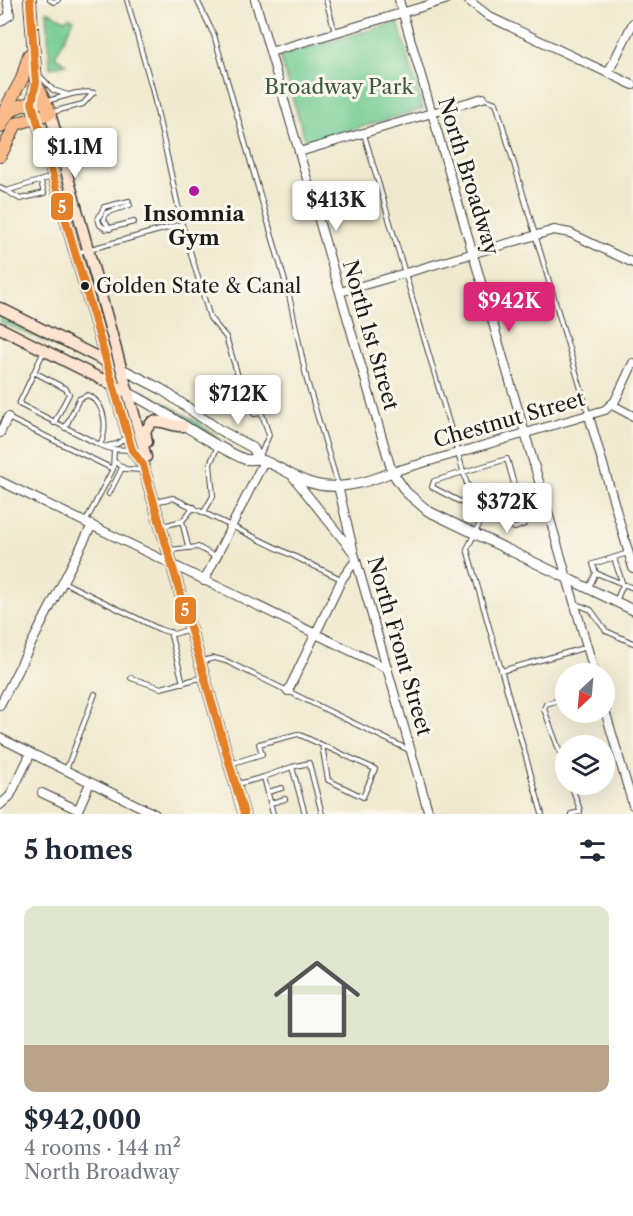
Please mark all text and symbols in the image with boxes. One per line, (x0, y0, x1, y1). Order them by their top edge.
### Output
park label: Broadway Park (264, 74, 414, 99)
street label: North Broadway (433, 94, 505, 258)
pin: $1.1M (33, 128, 117, 179)
text: $1.1M (47, 135, 103, 159)
pin: $413K (294, 181, 378, 232)
marker: Insomnia Gym (187, 184, 201, 198)
text: $413K (306, 188, 366, 212)
line badge: 5 (50, 192, 74, 221)
text: 5 (58, 197, 67, 217)
place label: Insomnia Gym (143, 201, 245, 250)
street label: North 1st Street (338, 257, 405, 414)
place label: Golden State & Canal (96, 274, 301, 298)
marker: Golden State & Canal (79, 280, 91, 292)
pin: $942K (467, 282, 551, 333)
text: $942K (478, 289, 540, 313)
pin: $712K (196, 375, 280, 426)
text: $712K (209, 382, 267, 406)
street label: Chestnut Street (431, 385, 588, 453)
pin: $372K (465, 483, 549, 534)
text: $372K (477, 490, 537, 514)
street label: North Front Street (362, 553, 438, 739)
line badge: 5 (174, 596, 197, 625)
text: 5 (181, 600, 190, 620)
north arrow (555, 663, 615, 723)
map controls (555, 663, 615, 795)
button: layers (555, 735, 615, 795)
text: 5 homes (24, 834, 133, 866)
icon: filters (576, 834, 609, 867)
icon: home (263, 945, 371, 1053)
text: $942,000 (24, 1104, 141, 1136)
text: 4 rooms · 144 m² (24, 1136, 181, 1160)
text: North Broadway (24, 1160, 180, 1184)

